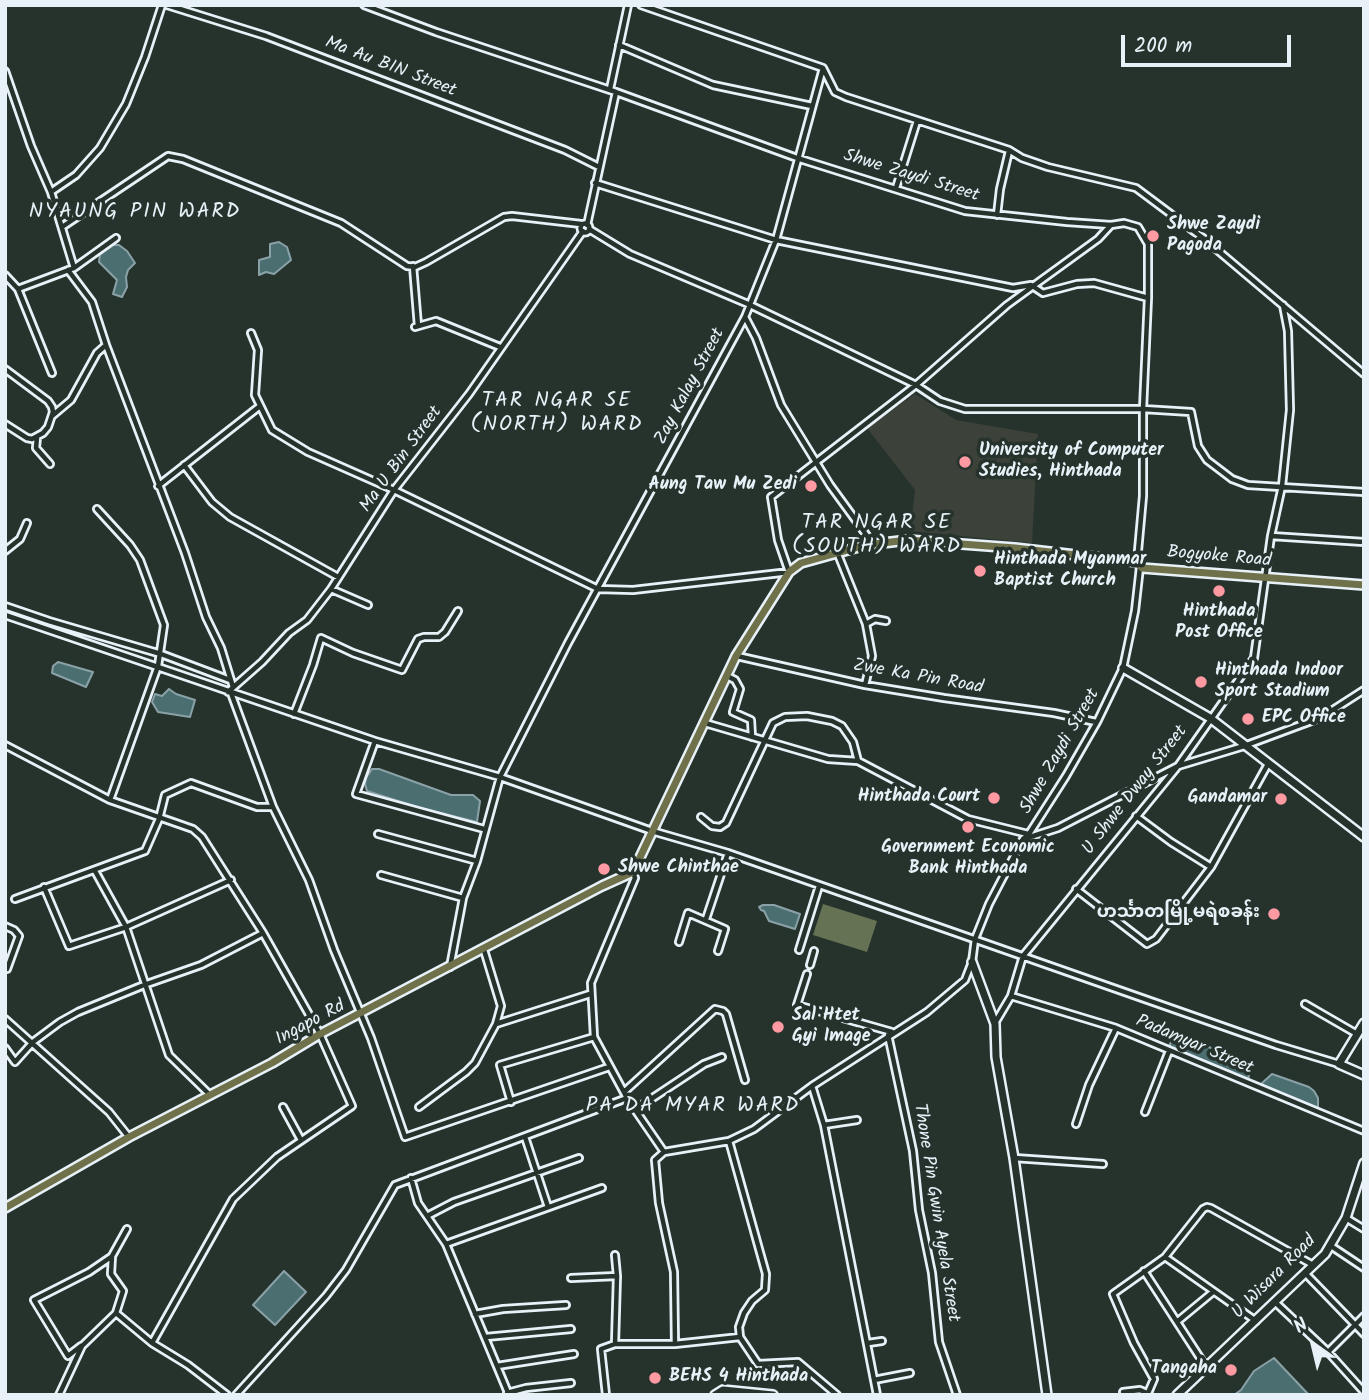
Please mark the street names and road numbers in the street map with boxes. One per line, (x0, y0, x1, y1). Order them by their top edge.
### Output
street label: Ma Au BIN Street (321, 33, 459, 103)
street label: Shwe Zaydi Street (841, 146, 981, 208)
street label: Zay Kalay Street (651, 325, 731, 449)
street label: Ma U Bin Street (356, 403, 448, 517)
street label: Bogyoke Road (1166, 543, 1272, 573)
street label: Zwe Ka Pin Road (851, 656, 985, 700)
street label: Shwe Zaydi Street (1016, 686, 1106, 818)
street label: U Shwe Dway Street (1079, 722, 1193, 860)
street label: Ingapo Rd (273, 997, 349, 1051)
street label: Padamyar Street (1132, 1012, 1256, 1080)
street label: Thone Pin Gwin Ayela Street (907, 1102, 963, 1324)
street label: U Wisara Road (1228, 1231, 1322, 1325)

